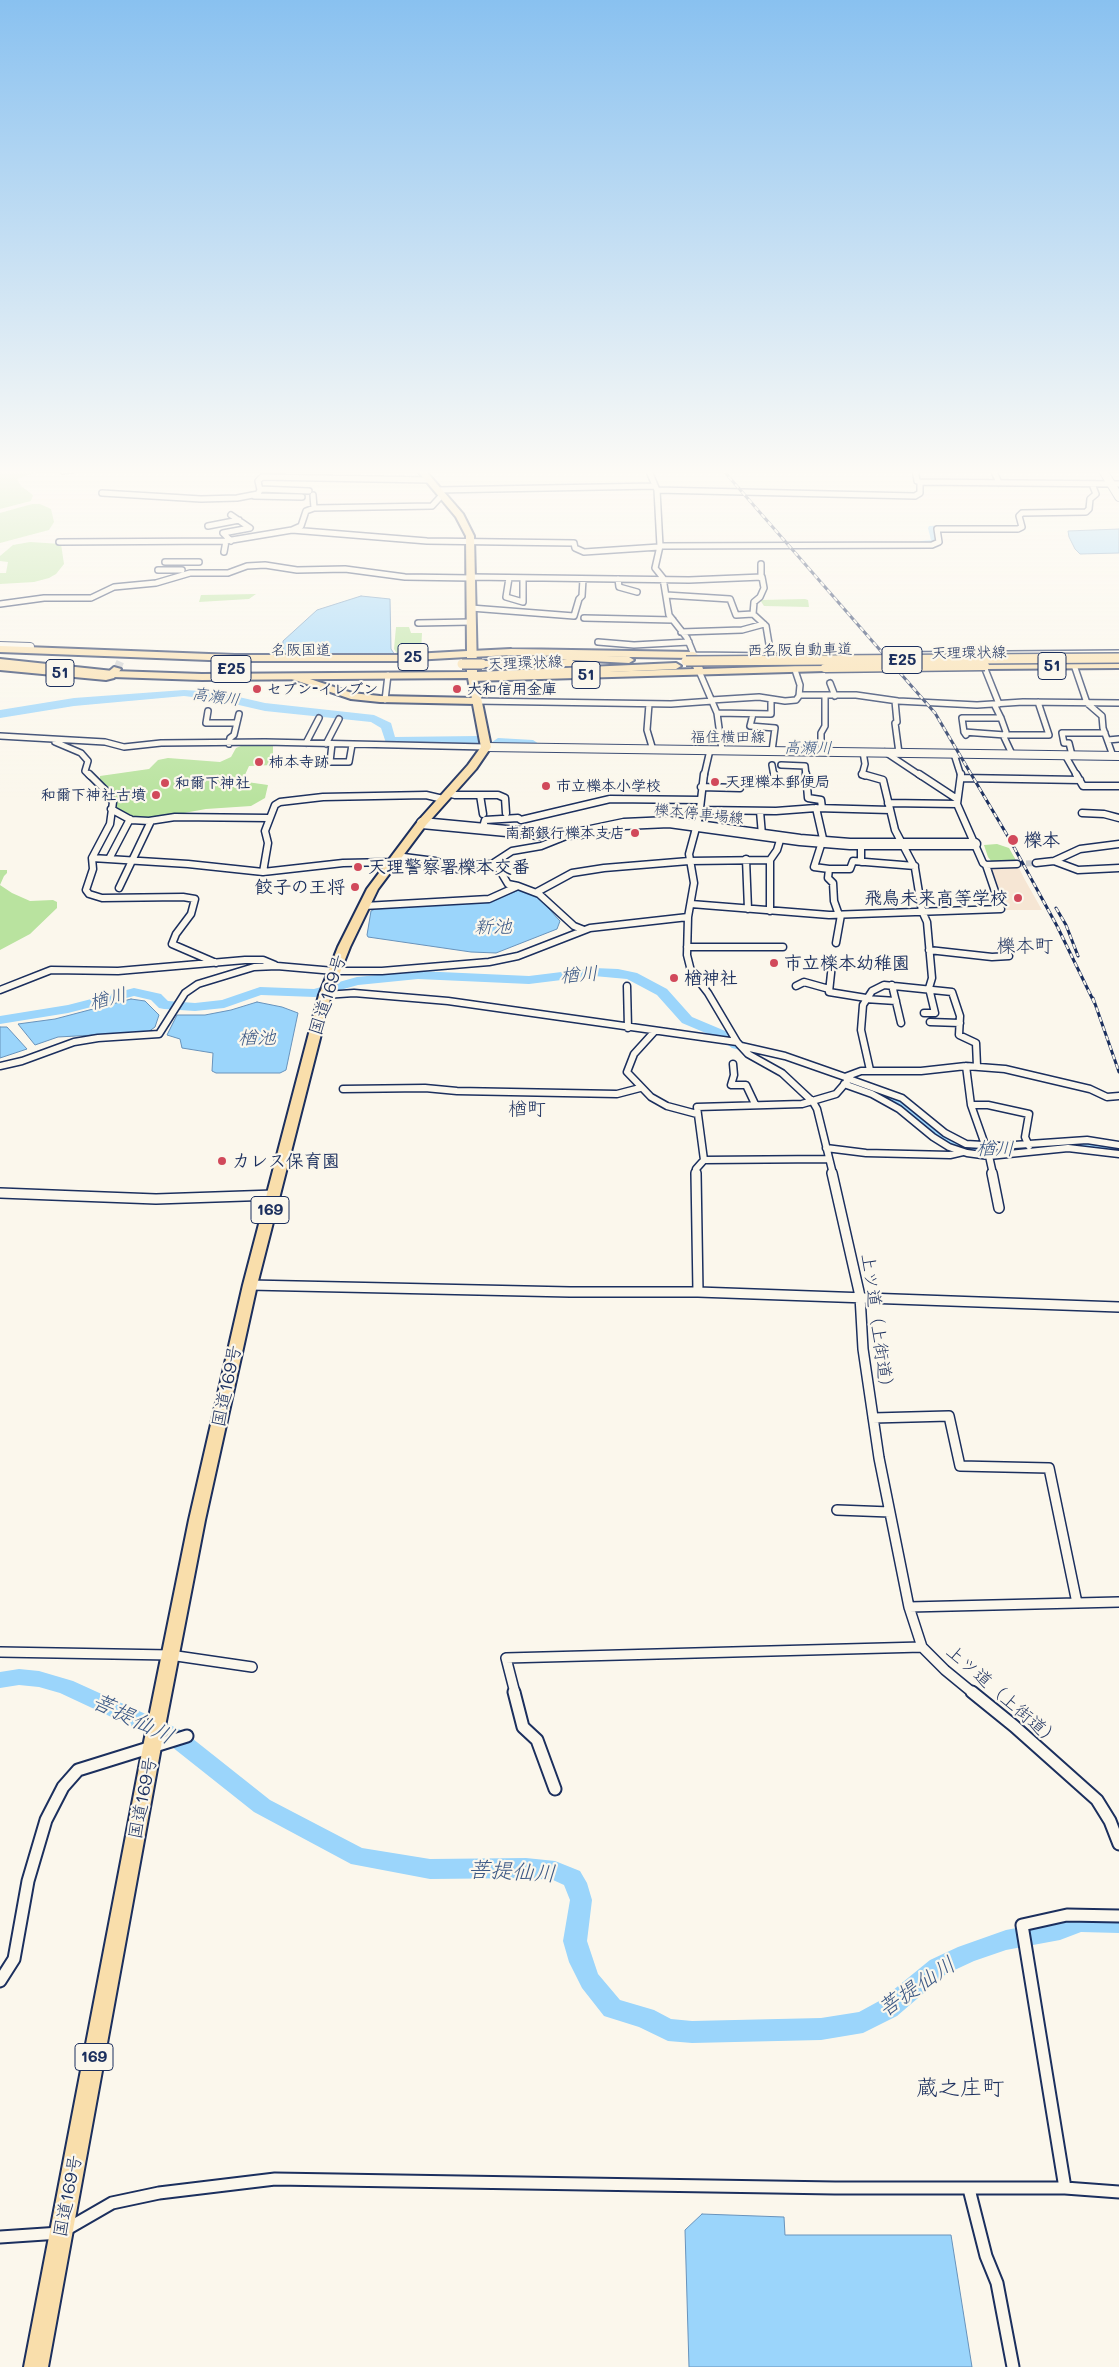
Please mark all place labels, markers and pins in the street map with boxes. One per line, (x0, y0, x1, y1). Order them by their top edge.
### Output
place label: セブン-イレブン (267, 680, 378, 698)
place label: 大和信用金庫 (467, 680, 557, 698)
marker: セブン-イレブン (251, 683, 263, 695)
marker: 大和信用金庫 (451, 683, 463, 695)
place label: 柿本寺跡 (269, 753, 329, 771)
marker: 柿本寺跡 (253, 756, 265, 768)
place label: 天理櫟本郵便局 (725, 773, 830, 791)
place label: 和爾下神社 (175, 774, 250, 792)
marker: 天理櫟本郵便局 (709, 776, 721, 788)
marker: 和爾下神社 (159, 777, 171, 789)
place label: 市立櫟本小学校 (556, 777, 661, 795)
marker: 市立櫟本小学校 (540, 780, 552, 792)
place label: 和爾下神社古墳 (41, 786, 146, 804)
marker: 和爾下神社古墳 (150, 789, 162, 801)
place label: 南都銀行櫟本支店 (505, 824, 625, 842)
marker: 南都銀行櫟本支店 (629, 827, 641, 839)
place label: 櫟本 (1024, 829, 1060, 851)
marker: 櫟本 (1006, 833, 1020, 847)
place label: 天理警察署櫟本交番 (368, 856, 530, 878)
marker: 天理警察署櫟本交番 (352, 861, 364, 873)
place label: 餃子の王将 (255, 876, 345, 898)
marker: 餃子の王将 (349, 881, 361, 893)
place label: 飛鳥未来高等学校 (864, 887, 1008, 909)
marker: 飛鳥未来高等学校 (1012, 892, 1024, 904)
place label: 市立檪本幼稚園 (784, 952, 910, 974)
marker: 市立檪本幼稚園 (768, 957, 780, 969)
place label: 楢神社 (684, 967, 738, 989)
marker: 楢神社 (668, 972, 680, 984)
place label: カレス保育園 (232, 1150, 340, 1172)
marker: カレス保育園 (216, 1155, 228, 1167)

